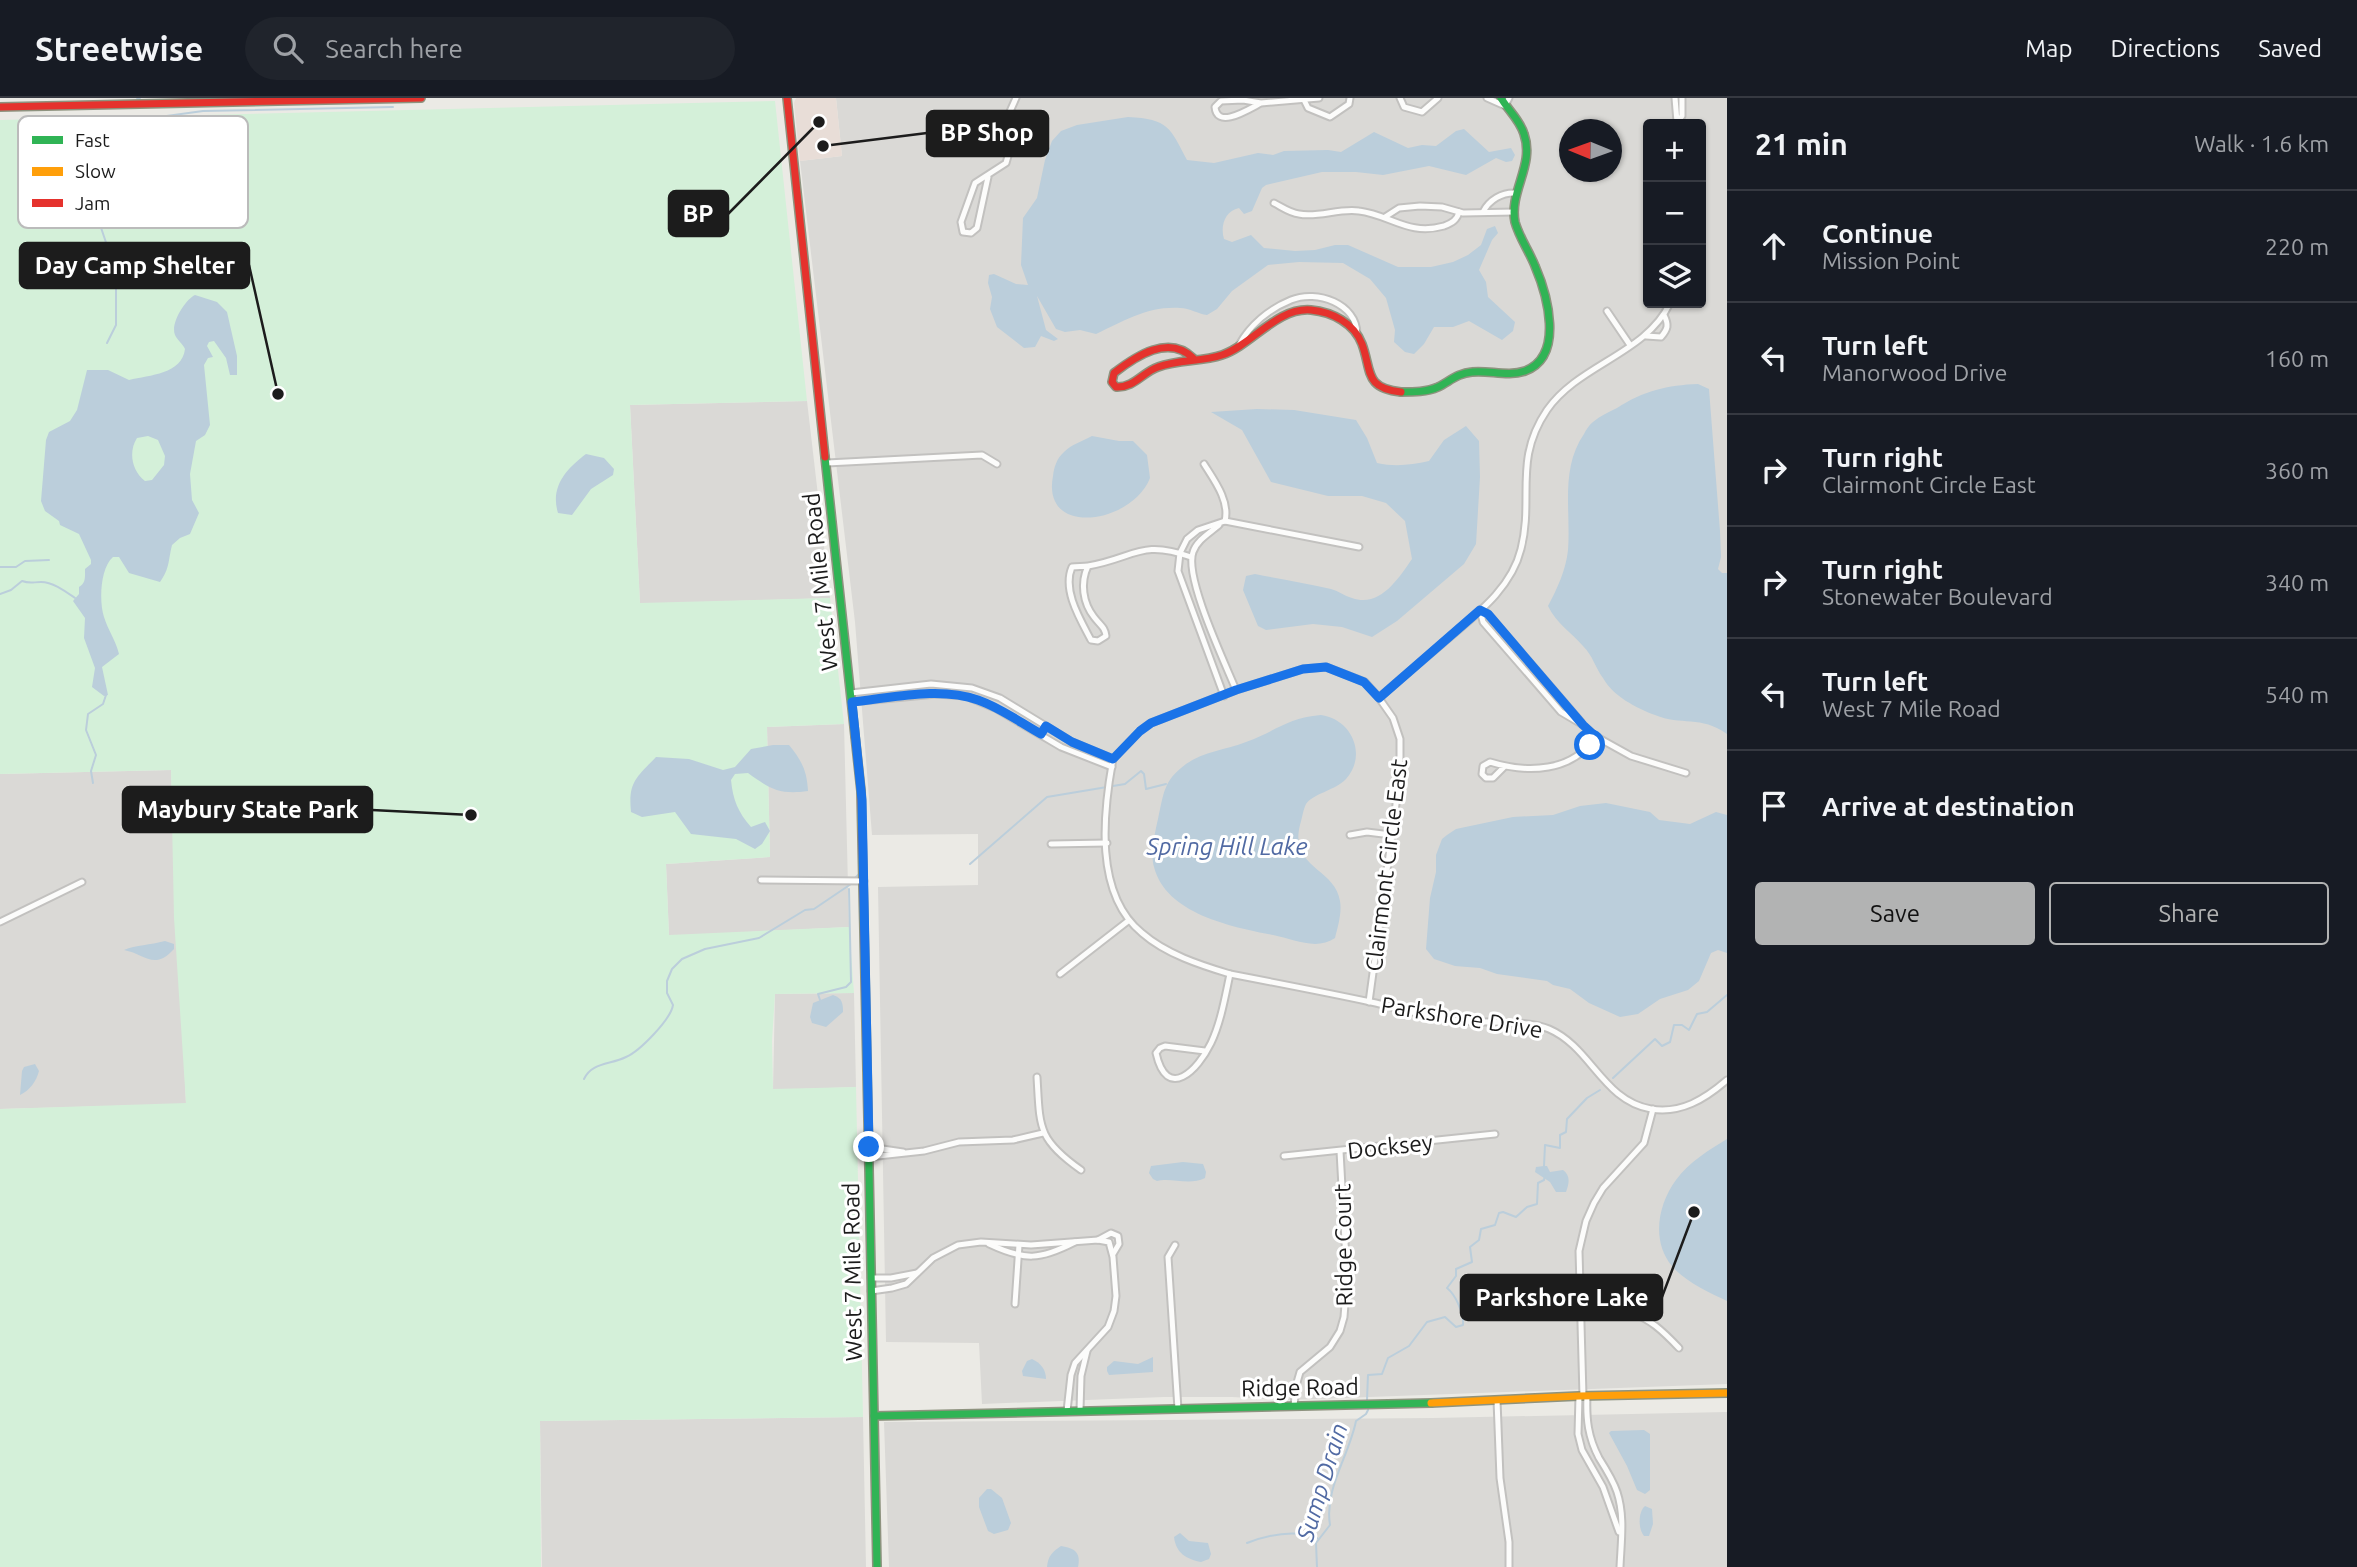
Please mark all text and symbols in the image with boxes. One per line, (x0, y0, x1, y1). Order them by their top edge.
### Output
search box (245, 17, 735, 80)
icon: search (269, 29, 307, 67)
text: Streetwise (35, 30, 203, 67)
text: Search here (325, 34, 463, 63)
text: Map (2025, 35, 2072, 62)
text: Directions (2110, 35, 2220, 62)
text: Saved (2258, 35, 2322, 62)
callout: BP Shop (927, 111, 1048, 156)
legend (18, 116, 248, 228)
text: BP Shop (940, 119, 1034, 146)
north arrow (1559, 119, 1622, 182)
map controls (1643, 119, 1706, 308)
button: + (1643, 119, 1706, 182)
text: 21 min (1755, 127, 1848, 161)
text: Fast (75, 129, 110, 151)
text: Walk · 1.6 km (2194, 131, 2329, 156)
text: Slow (75, 160, 116, 182)
button: − (1643, 182, 1706, 245)
callout: BP (669, 191, 728, 236)
text: Jam (75, 192, 111, 214)
text: BP (682, 200, 714, 227)
text: Continue (1822, 219, 1933, 248)
icon: ahead (1755, 227, 1793, 265)
text: 220 m (2265, 234, 2329, 259)
callout: Day Camp Shelter (20, 243, 249, 288)
button: layers (1643, 245, 1706, 308)
text: Mission Point (1822, 248, 1960, 273)
text: Day Camp Shelter (35, 252, 235, 279)
text: Turn left (1822, 331, 1928, 360)
icon: left (1755, 339, 1793, 377)
text: 160 m (2265, 346, 2329, 371)
text: Manorwood Drive (1822, 360, 2007, 385)
text: Turn right (1822, 443, 1943, 472)
icon: right (1755, 451, 1793, 489)
text: 360 m (2265, 458, 2329, 483)
text: Clairmont Circle East (1822, 472, 2036, 497)
street label: West 7 Mile Road (798, 492, 842, 672)
text: Turn right (1822, 555, 1943, 584)
icon: right (1755, 563, 1793, 601)
text: 340 m (2265, 570, 2329, 595)
text: Stonewater Boulevard (1822, 584, 2053, 609)
text: Turn left (1822, 667, 1928, 696)
icon: left (1755, 675, 1793, 713)
text: 540 m (2265, 682, 2329, 707)
text: West 7 Mile Road (1822, 696, 2001, 721)
route start (1574, 729, 1605, 760)
street label: Clairmont Circle East (1361, 757, 1411, 973)
callout: Maybury State Park (123, 787, 372, 832)
icon: arrive (1755, 787, 1793, 825)
text: Arrive at destination (1822, 792, 2075, 821)
text: Maybury State Park (137, 796, 359, 823)
water label: Spring Hill Lake (1145, 833, 1308, 860)
button: Save (1755, 882, 2035, 945)
button: Share (2049, 882, 2329, 945)
street label: Parkshore Drive (1379, 992, 1545, 1042)
street label: Docksey (1346, 1129, 1434, 1163)
route end (853, 1131, 884, 1162)
street label: West 7 Mile Road (838, 1182, 866, 1362)
street label: Ridge Court (1329, 1183, 1357, 1307)
callout: Parkshore Lake (1461, 1275, 1662, 1320)
text: Parkshore Lake (1475, 1284, 1649, 1311)
street label: Ridge Road (1241, 1373, 1359, 1401)
water label: Sump Drain (1291, 1420, 1353, 1545)

